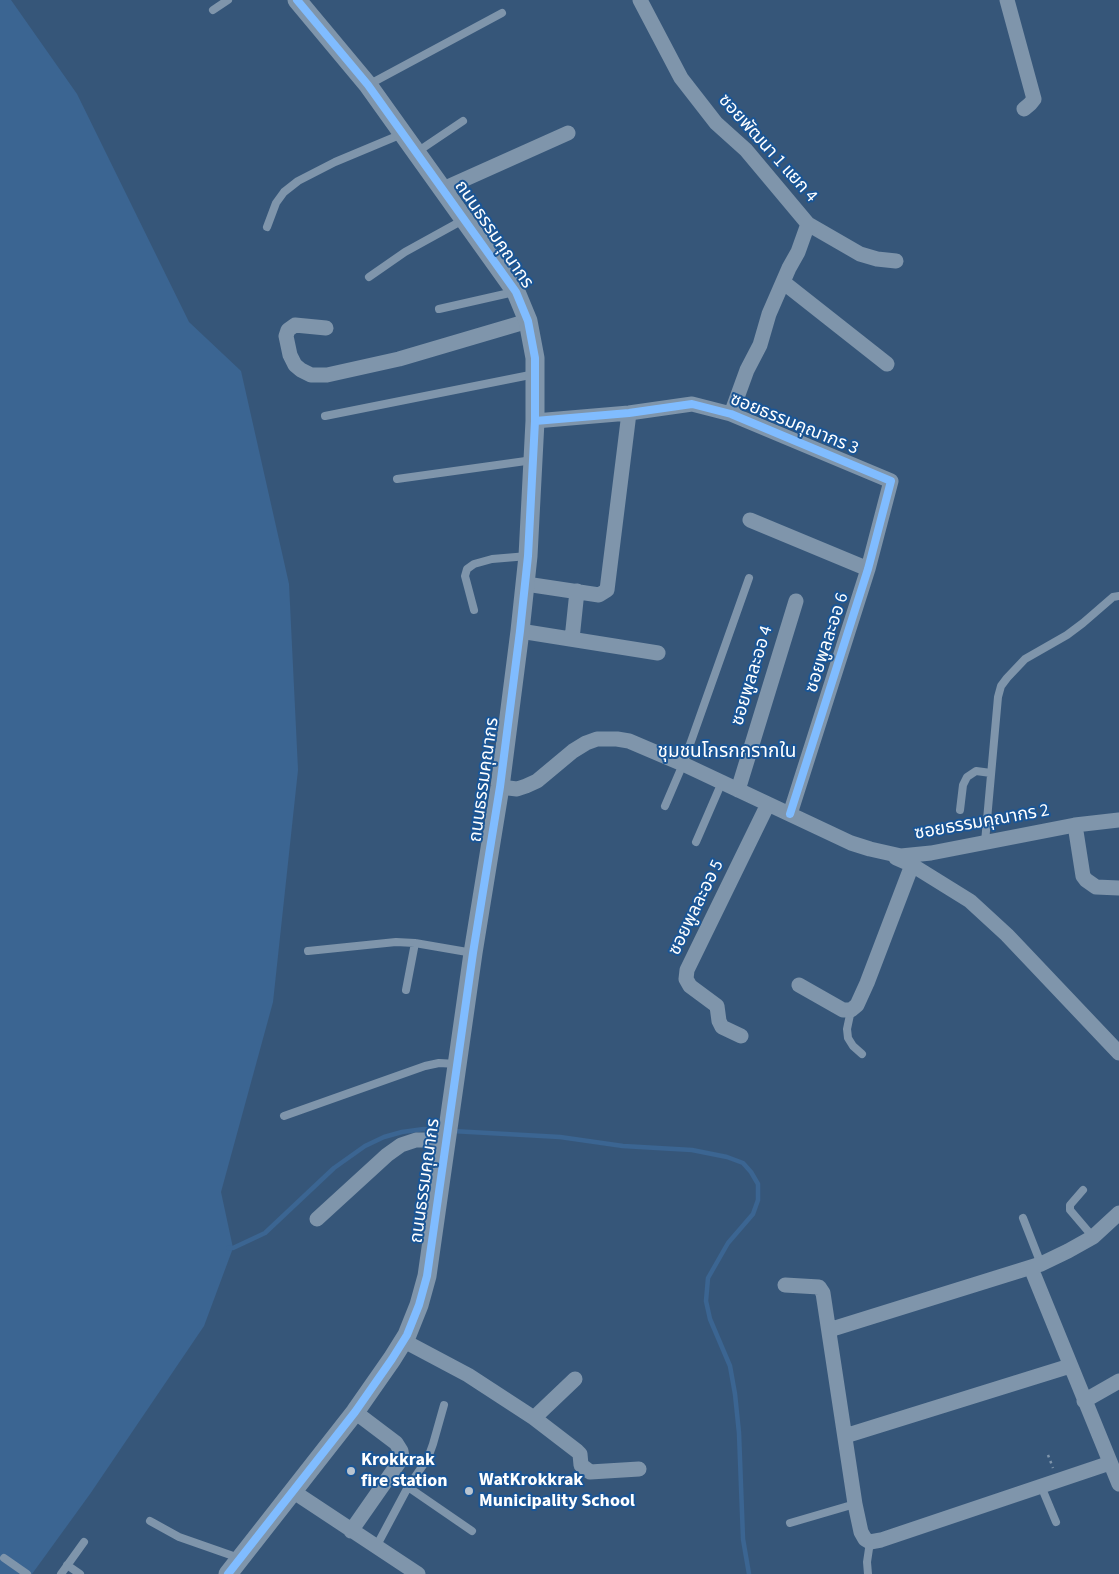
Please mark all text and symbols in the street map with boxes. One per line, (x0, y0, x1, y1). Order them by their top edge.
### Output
street label: ซอยพัฒนา 1 แยก 4 (713, 90, 821, 208)
street label: ถนนธรรมคุณากร (449, 177, 537, 293)
street label: ซอยธรรมคุณากร 3 (727, 389, 861, 461)
street label: ซอยพูลละออ 6 (802, 590, 854, 696)
street label: ซอยพูลละออ 4 (728, 623, 778, 729)
street label: ถนนธรรมคุณากร (466, 716, 504, 844)
district label: ชุมชนโกรกกรากใน (658, 742, 796, 764)
street label: ซอยธรรมคุณากร 2 (913, 801, 1051, 845)
street label: ซอยพูลละออ 5 (665, 857, 729, 959)
street label: ถนนธรรมคุณากร (407, 1117, 445, 1245)
place label: Krokkrak fire station (361, 1450, 447, 1492)
marker: Krokkrak fire station (345, 1465, 357, 1477)
place label: WatKrokkrak Municipality School (479, 1470, 635, 1512)
marker: WatKrokkrak Municipality School (463, 1485, 475, 1497)

